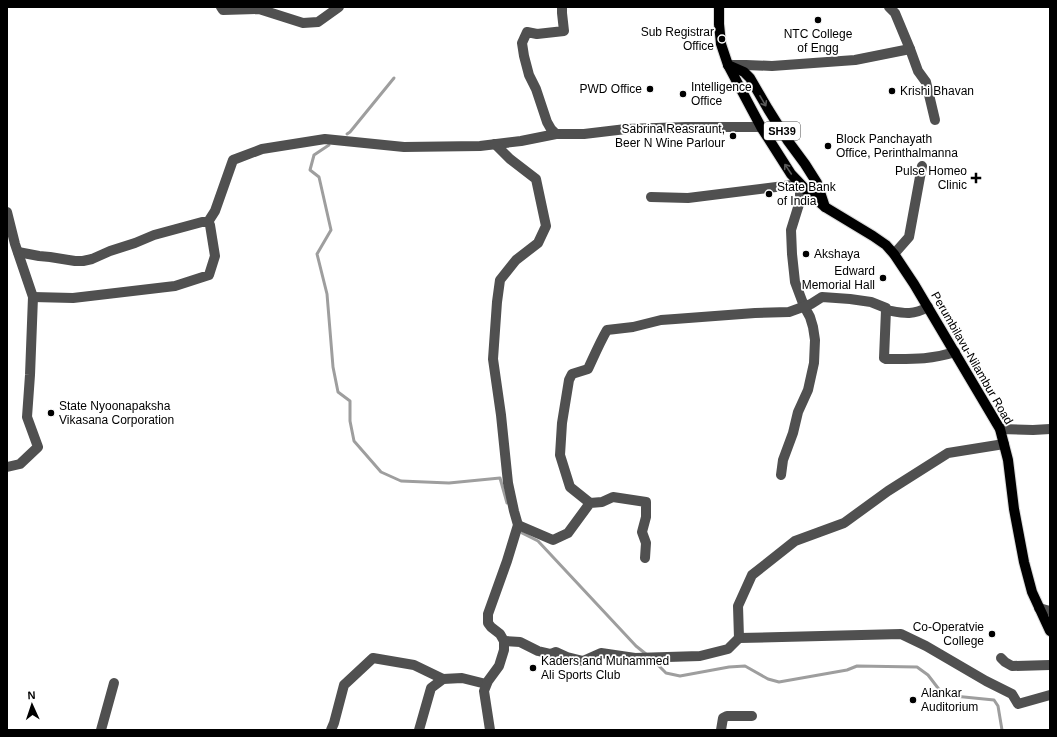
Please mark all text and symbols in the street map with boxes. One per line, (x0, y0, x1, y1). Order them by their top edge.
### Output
marker: NTC College of Engg (813, 15, 823, 25)
place label: Sub Registrar Office (641, 25, 714, 53)
place label: NTC College of Engg (784, 27, 853, 55)
marker: Sub Registrar Office (717, 34, 727, 44)
place label: Intelligence Office (691, 80, 752, 108)
place label: PWD Office (580, 82, 642, 96)
marker: PWD Office (645, 84, 655, 94)
place label: Krishi Bhavan (900, 84, 974, 98)
marker: Krishi Bhavan (887, 86, 897, 96)
marker: Intelligence Office (678, 89, 688, 99)
one-way arrow (760, 95, 768, 107)
place label: Sabrina Reasraunt, Beer N Wine Parlour (615, 122, 725, 150)
road number: SH39 (764, 122, 800, 140)
marker: Sabrina Reasraunt, Beer N Wine Parlour (728, 131, 738, 141)
place label: Block Panchayath Office, Perinthalmanna (836, 132, 958, 160)
marker: Block Panchayath Office, Perinthalmanna (823, 141, 833, 151)
one-way arrow (784, 164, 792, 175)
place label: Pulse Homeo Clinic (895, 164, 967, 192)
marker: Pulse Homeo Clinic (970, 172, 982, 184)
place label: State Bank of India (777, 180, 837, 208)
marker: State Bank of India (764, 189, 774, 199)
place label: Akshaya (814, 247, 860, 261)
marker: Akshaya (801, 249, 811, 259)
place label: Edward Memorial Hall (802, 264, 875, 292)
marker: Edward Memorial Hall (878, 273, 888, 283)
street label: Perumbilavu-Nilambur Road (928, 289, 1016, 427)
place label: State Nyoonapaksha Vikasana Corporation (59, 399, 174, 427)
marker: State Nyoonapaksha Vikasana Corporation (46, 408, 56, 418)
place label: Co-Operatvie College (913, 620, 984, 648)
marker: Co-Operatvie College (987, 629, 997, 639)
place label: Kaders and Muhammed Ali Sports Club (541, 654, 669, 682)
marker: Kaders and Muhammed Ali Sports Club (528, 663, 538, 673)
north arrow (12, 685, 52, 725)
place label: Alankar Auditorium (921, 686, 978, 714)
text: N (27, 689, 36, 701)
marker: Alankar Auditorium (908, 695, 918, 705)

